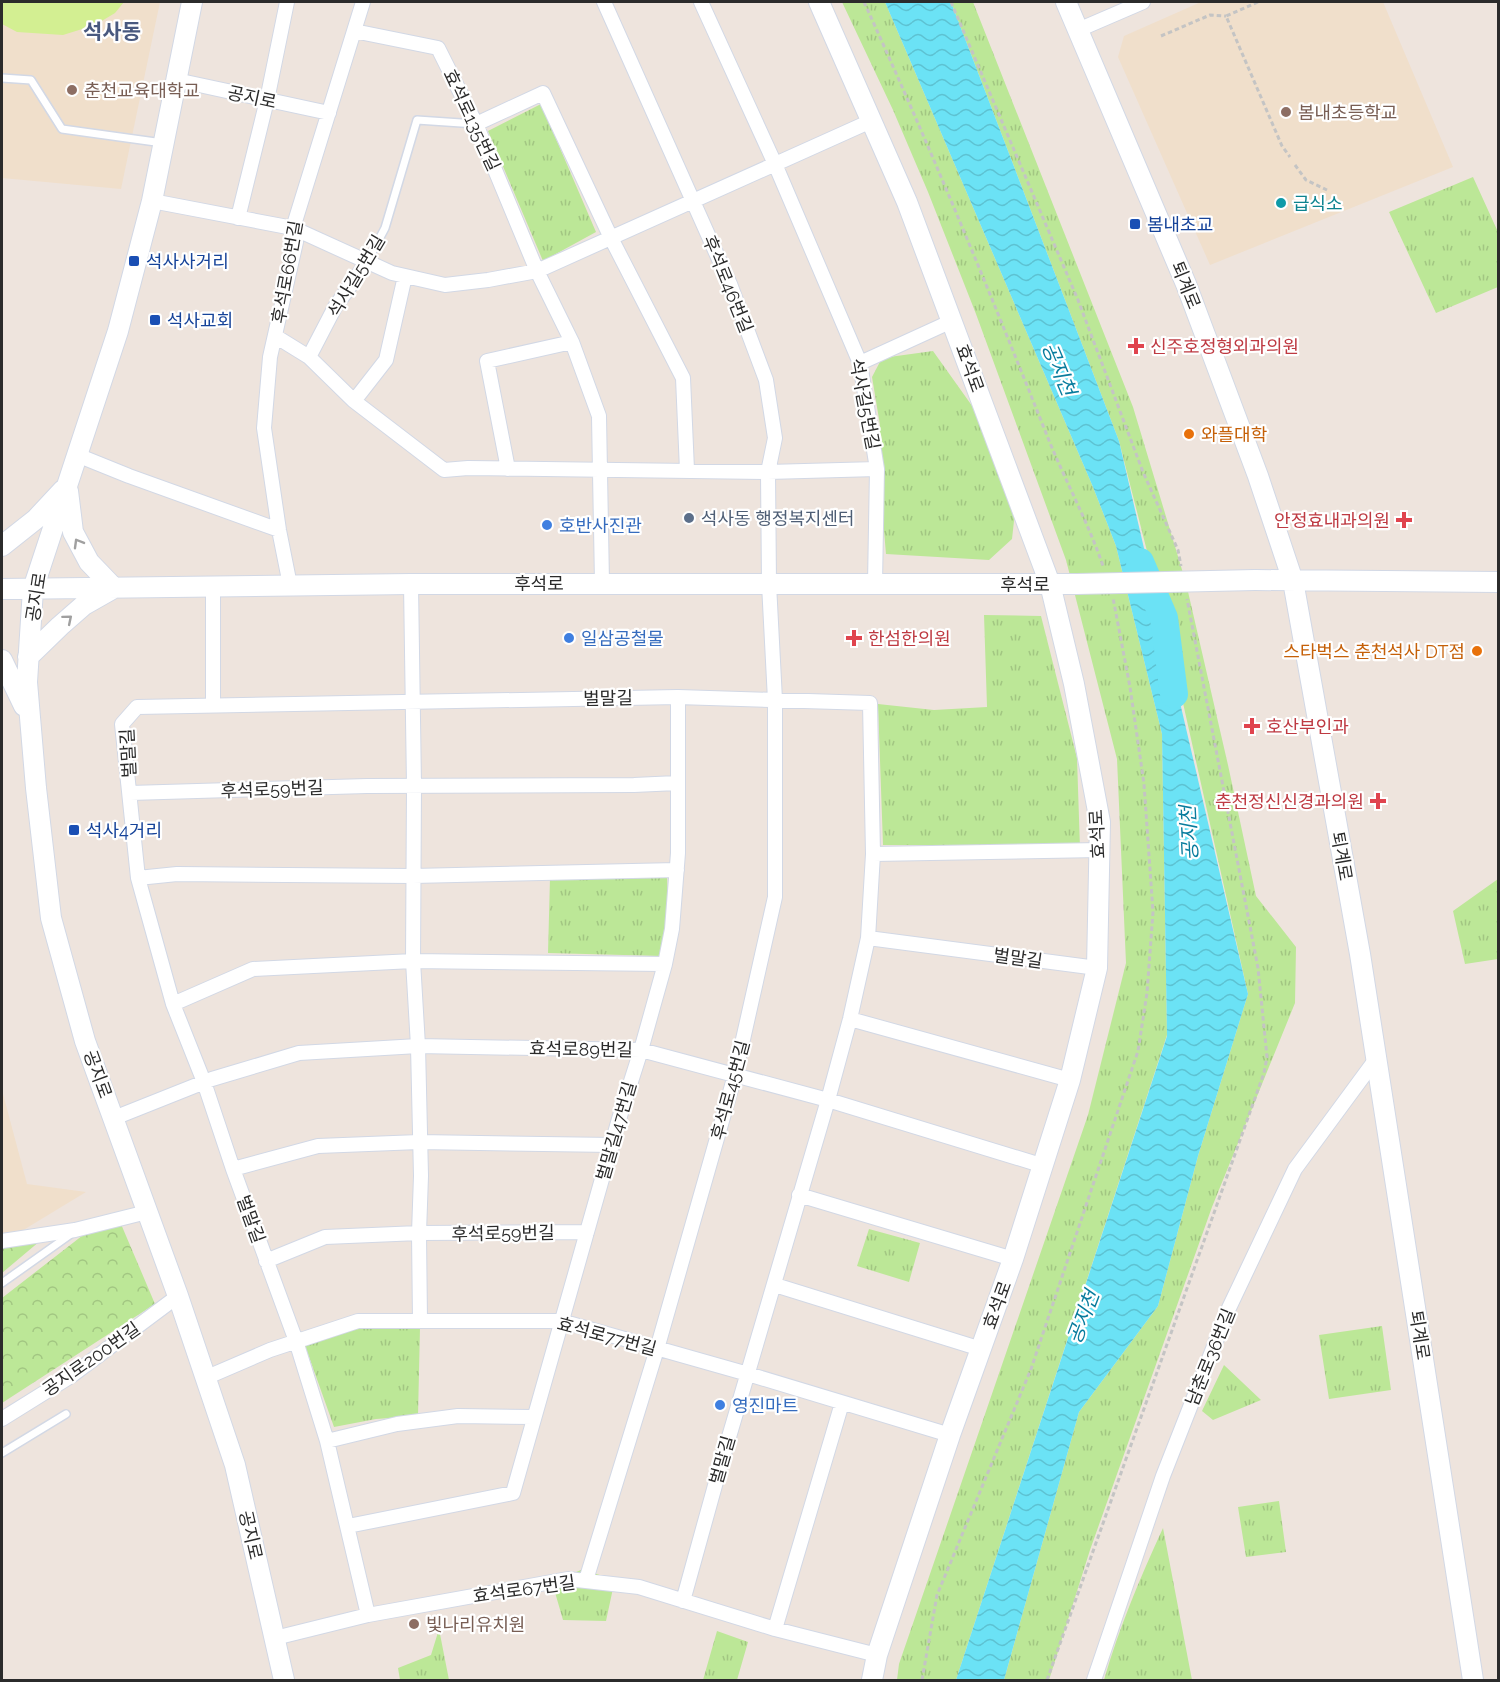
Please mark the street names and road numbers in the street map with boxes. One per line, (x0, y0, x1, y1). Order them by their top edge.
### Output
street label: 효석로135번길 (439, 66, 505, 174)
street label: 공지로 (226, 82, 278, 112)
street label: 후석로66번길 (268, 219, 306, 325)
street label: 석사길5번길 (323, 231, 389, 321)
street label: 후석로46번길 (699, 232, 757, 336)
street label: 퇴계로 (1167, 258, 1205, 312)
street label: 효석로 (952, 341, 988, 395)
street label: 석사길5번길 (846, 357, 884, 451)
street label: 공지로 (22, 571, 50, 623)
street label: 후석로 (514, 573, 564, 594)
street label: 후석로 (1000, 574, 1050, 595)
street label: 벌말길 (583, 687, 633, 709)
street label: 벌말길 (116, 728, 140, 778)
street label: 후석로59번길 (220, 777, 324, 801)
street label: 효석로 (1085, 809, 1109, 859)
street label: 퇴계로 (1327, 830, 1357, 882)
street label: 벌말길 (992, 944, 1044, 972)
street label: 효석로89번길 (529, 1038, 633, 1060)
street label: 후석로45번길 (707, 1038, 753, 1142)
street label: 공지로 (80, 1047, 116, 1101)
street label: 벌말길47번길 (592, 1079, 640, 1183)
street label: 벌말길 (233, 1192, 269, 1246)
street label: 후석로59번길 (451, 1222, 555, 1244)
street label: 효석로 (979, 1278, 1015, 1332)
street label: 남춘로36번길 (1181, 1305, 1239, 1409)
street label: 퇴계로 (1406, 1309, 1434, 1361)
street label: 효석로77번길 (555, 1313, 659, 1359)
street label: 공지로200번길 (38, 1318, 144, 1400)
street label: 벌말길 (705, 1433, 739, 1487)
street label: 공지로 (235, 1508, 267, 1562)
street label: 효석로67번길 (471, 1571, 577, 1607)

